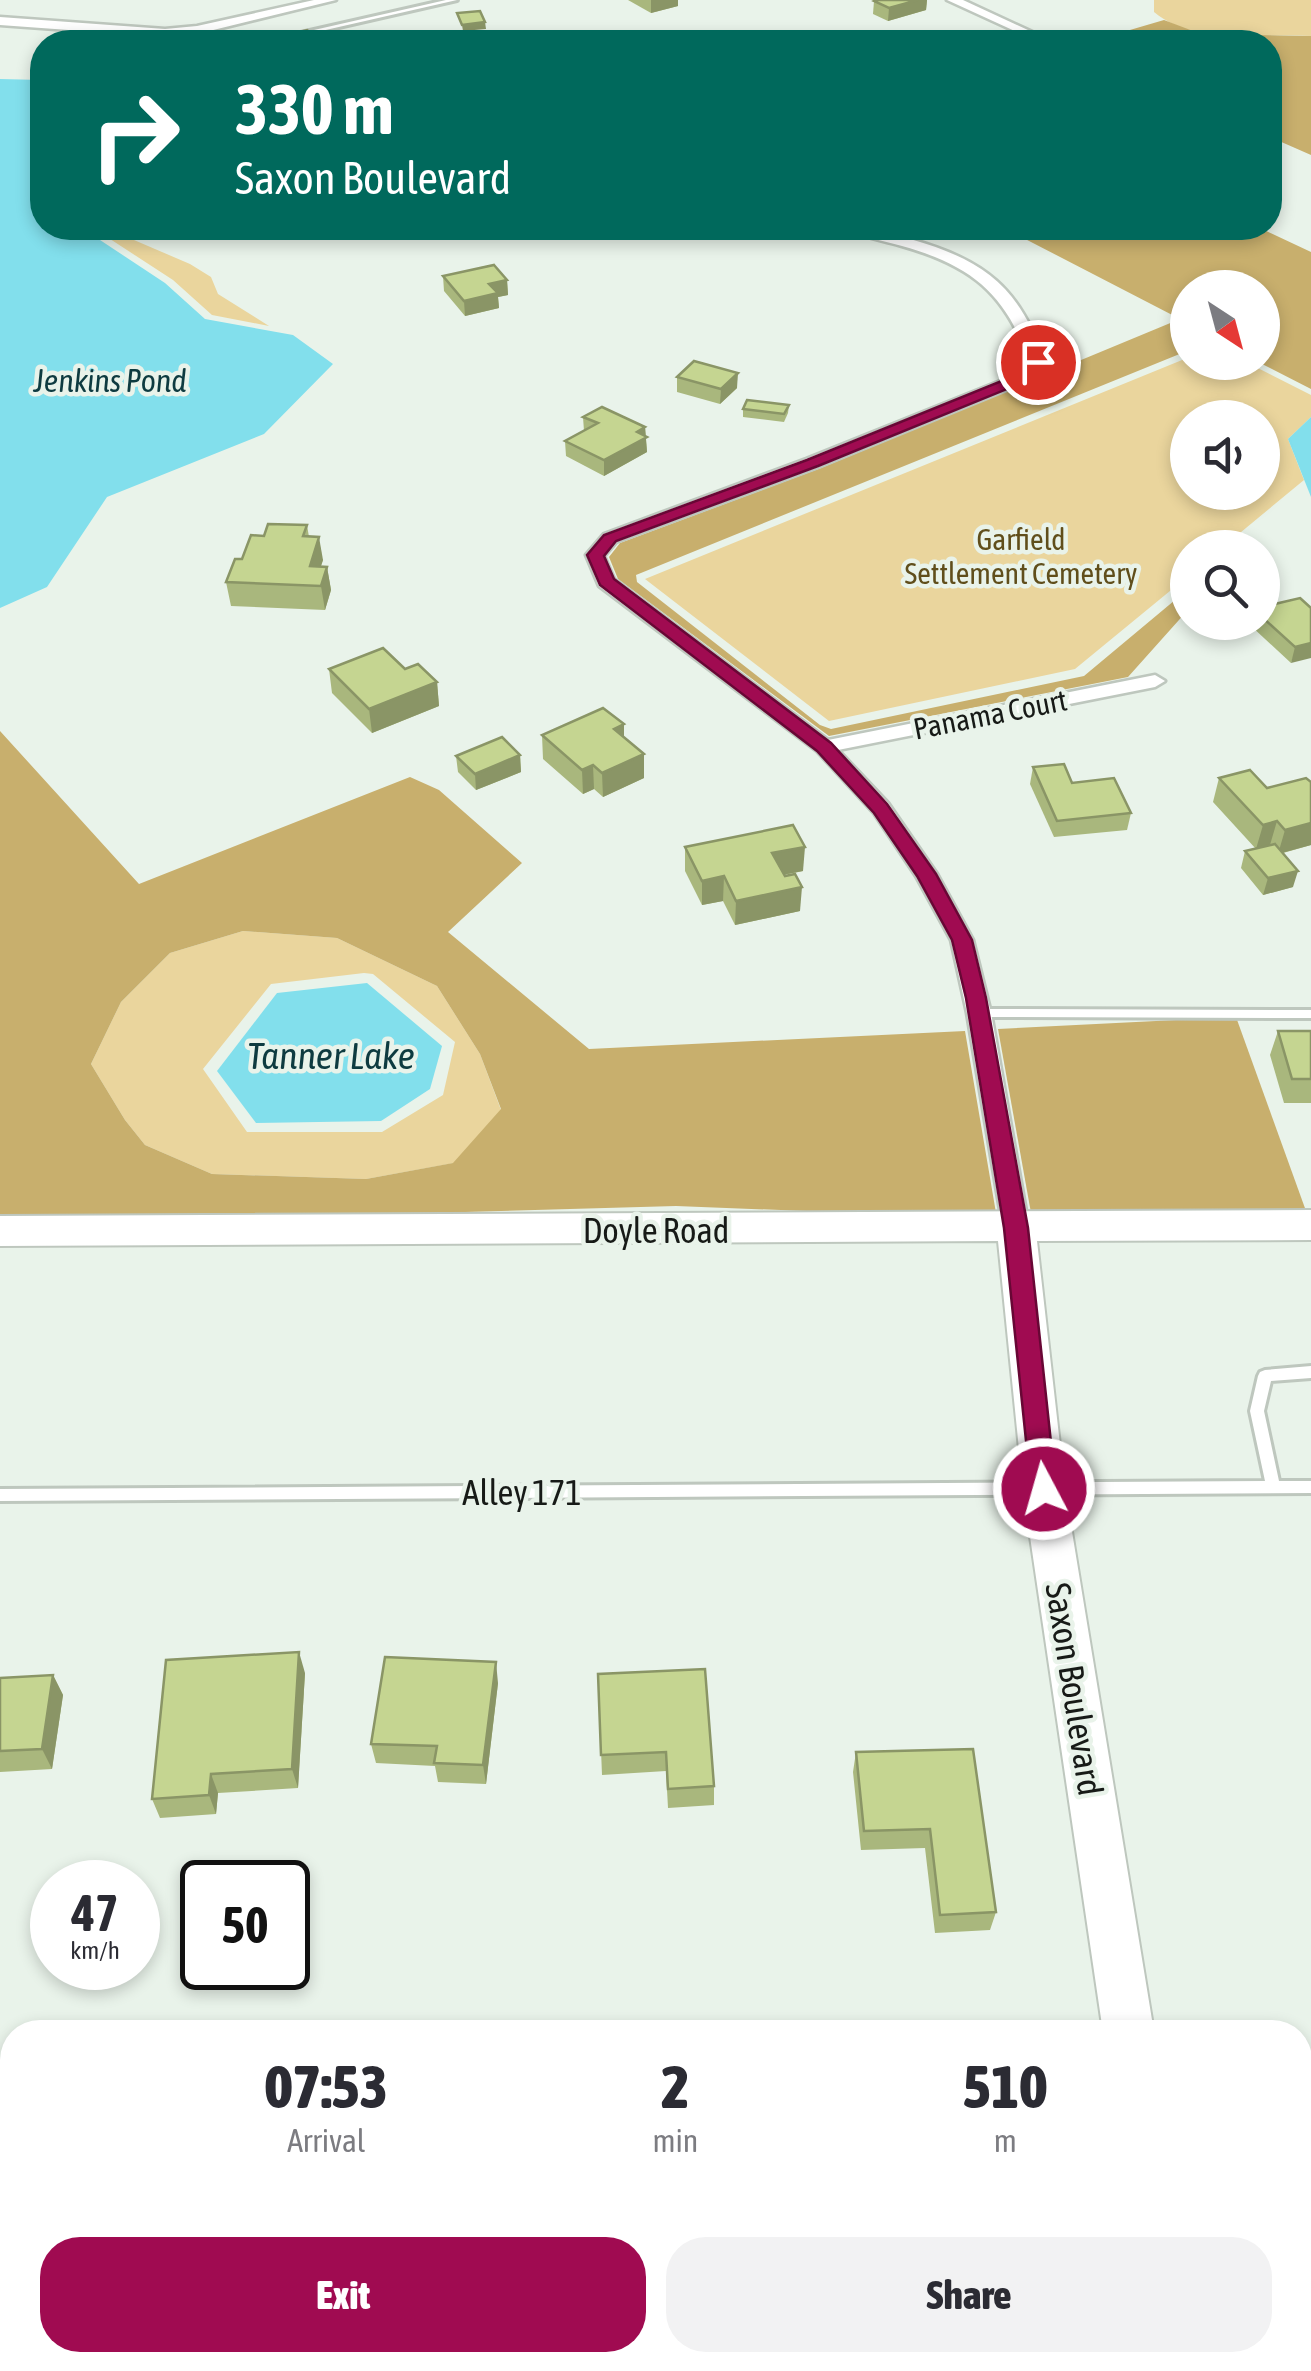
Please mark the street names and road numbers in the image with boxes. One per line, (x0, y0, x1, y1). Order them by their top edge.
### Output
street label: Panama Court (910, 682, 1070, 746)
street label: Doyle Road (583, 1210, 729, 1250)
street label: Alley 171 (462, 1472, 582, 1512)
street label: Saxon Boulevard (1038, 1580, 1112, 1798)

